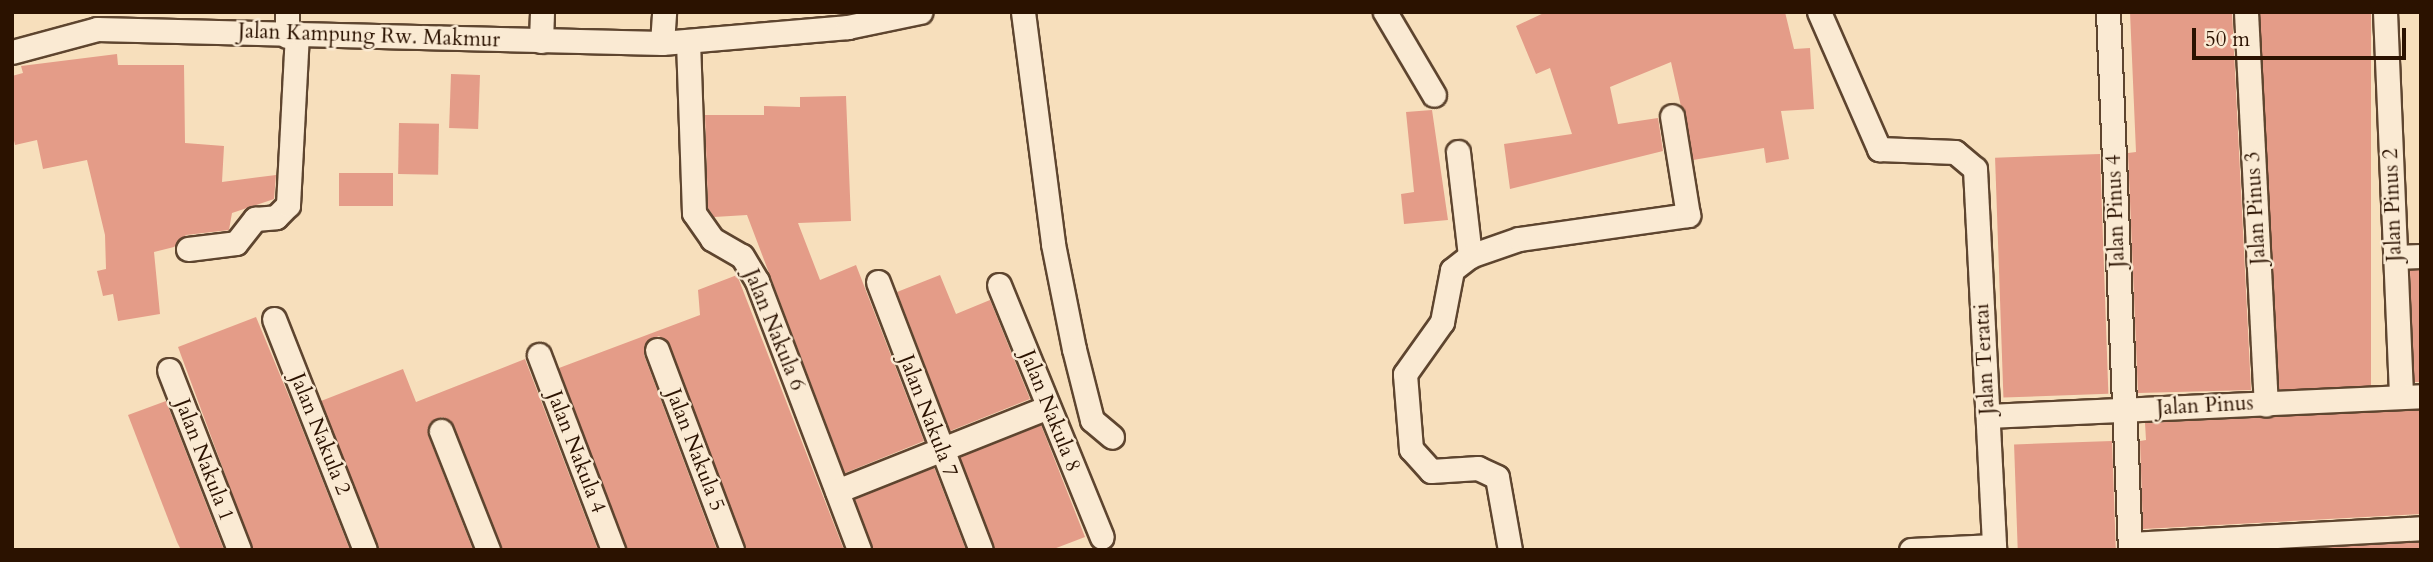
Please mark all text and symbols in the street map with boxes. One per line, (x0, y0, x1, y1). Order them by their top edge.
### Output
scale bar (2195, 14, 2408, 58)
street label: Jalan Kampung Rw. Makmur (238, 19, 500, 53)
text: 50 m (2205, 25, 2250, 54)
street label: Jalan Pinus 2 (2378, 148, 2408, 262)
street label: Jalan Pinus 3 (2240, 151, 2272, 265)
street label: Jalan Pinus 4 (2101, 154, 2131, 268)
street label: Jalan Nakula 6 (738, 266, 810, 394)
street label: Jalan Teratai (1970, 303, 2000, 415)
street label: Jalan Nakula 8 (1014, 347, 1086, 475)
street label: Jalan Nakula 7 (893, 351, 963, 481)
street label: Jalan Nakula 2 (284, 370, 356, 498)
street label: Jalan Nakula 5 (660, 385, 730, 515)
street label: Jalan Nakula 4 (541, 387, 611, 517)
street label: Jalan Pinus (2156, 391, 2254, 421)
street label: Jalan Nakula 1 (169, 395, 239, 525)

